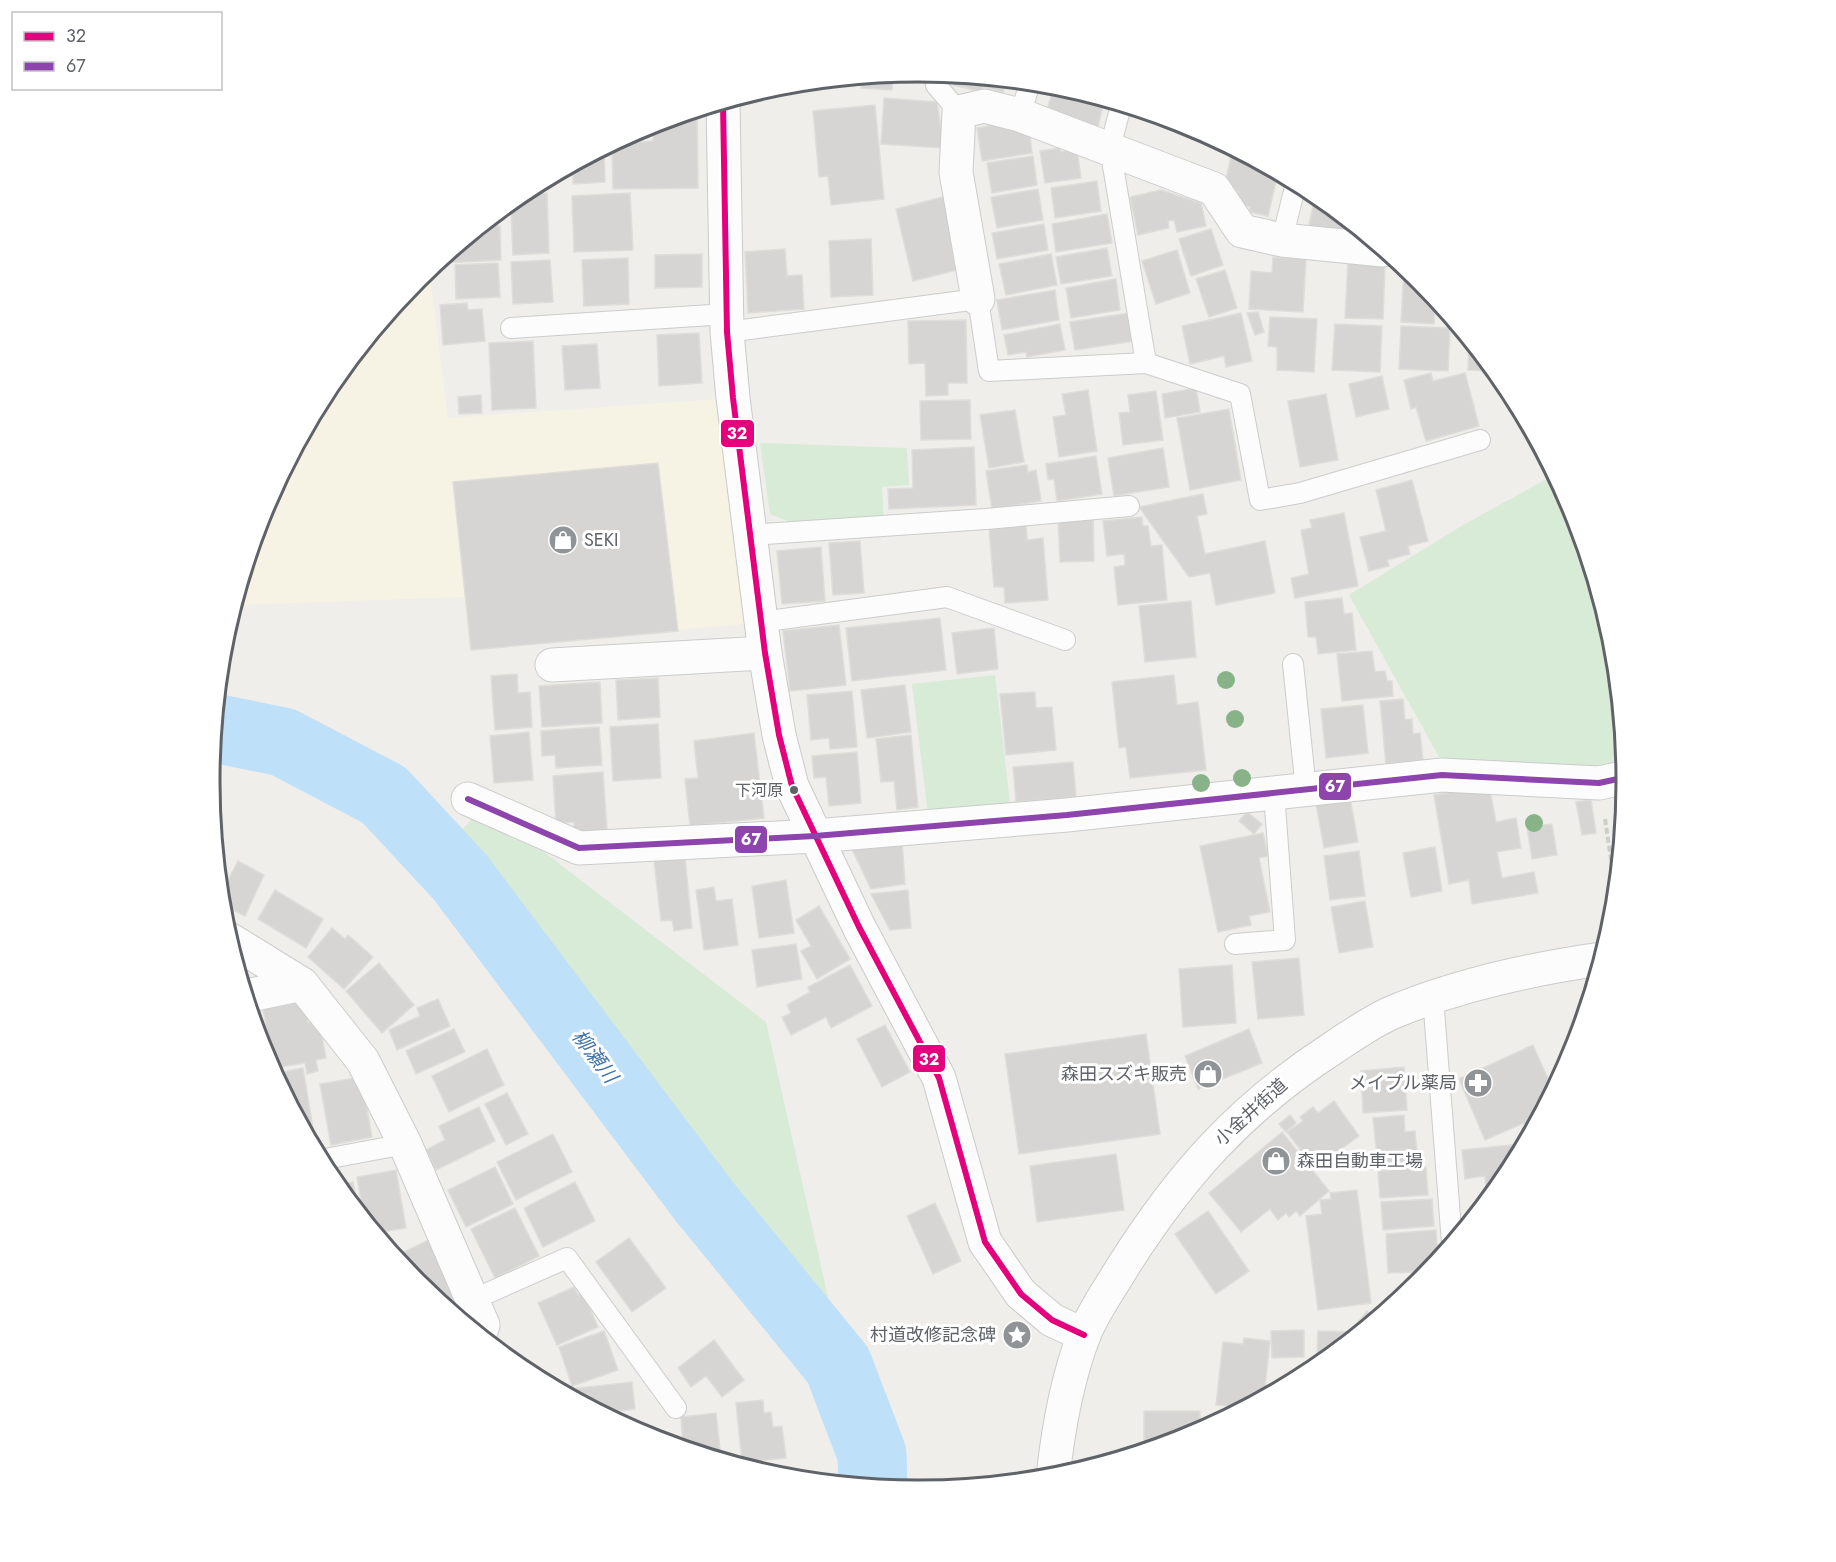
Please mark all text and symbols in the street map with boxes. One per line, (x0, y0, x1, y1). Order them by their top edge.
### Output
legend (12, 12, 222, 90)
text: 32 (66, 23, 86, 49)
text: 67 (66, 53, 86, 79)
line badge: 32 (720, 419, 755, 448)
text: 32 (727, 422, 747, 445)
shop icon: SEKI (547, 524, 579, 556)
place label: SEKI (584, 527, 618, 553)
line badge: 67 (1318, 772, 1352, 801)
text: 67 (1325, 775, 1346, 798)
place label: 下河原 (735, 779, 783, 802)
marker: 下河原 (788, 784, 800, 796)
line badge: 67 (734, 825, 768, 854)
text: 67 (741, 828, 762, 851)
water label: 柳瀬川 (565, 1024, 625, 1091)
line badge: 32 (912, 1044, 946, 1073)
text: 32 (919, 1048, 939, 1071)
shop icon: 森田スズキ販売 (1192, 1058, 1224, 1090)
place label: 森田スズキ販売 (1061, 1061, 1187, 1087)
pharmacy icon: メイプル薬局 (1462, 1067, 1494, 1099)
place label: メイプル薬局 (1349, 1070, 1457, 1096)
street label: 小金井街道 (1209, 1072, 1293, 1152)
shop icon: 森田自動車工場 (1260, 1145, 1292, 1177)
place label: 森田自動車工場 (1297, 1148, 1423, 1174)
place icon: 村道改修記念碑 (1001, 1319, 1033, 1351)
place label: 村道改修記念碑 (870, 1322, 996, 1348)

